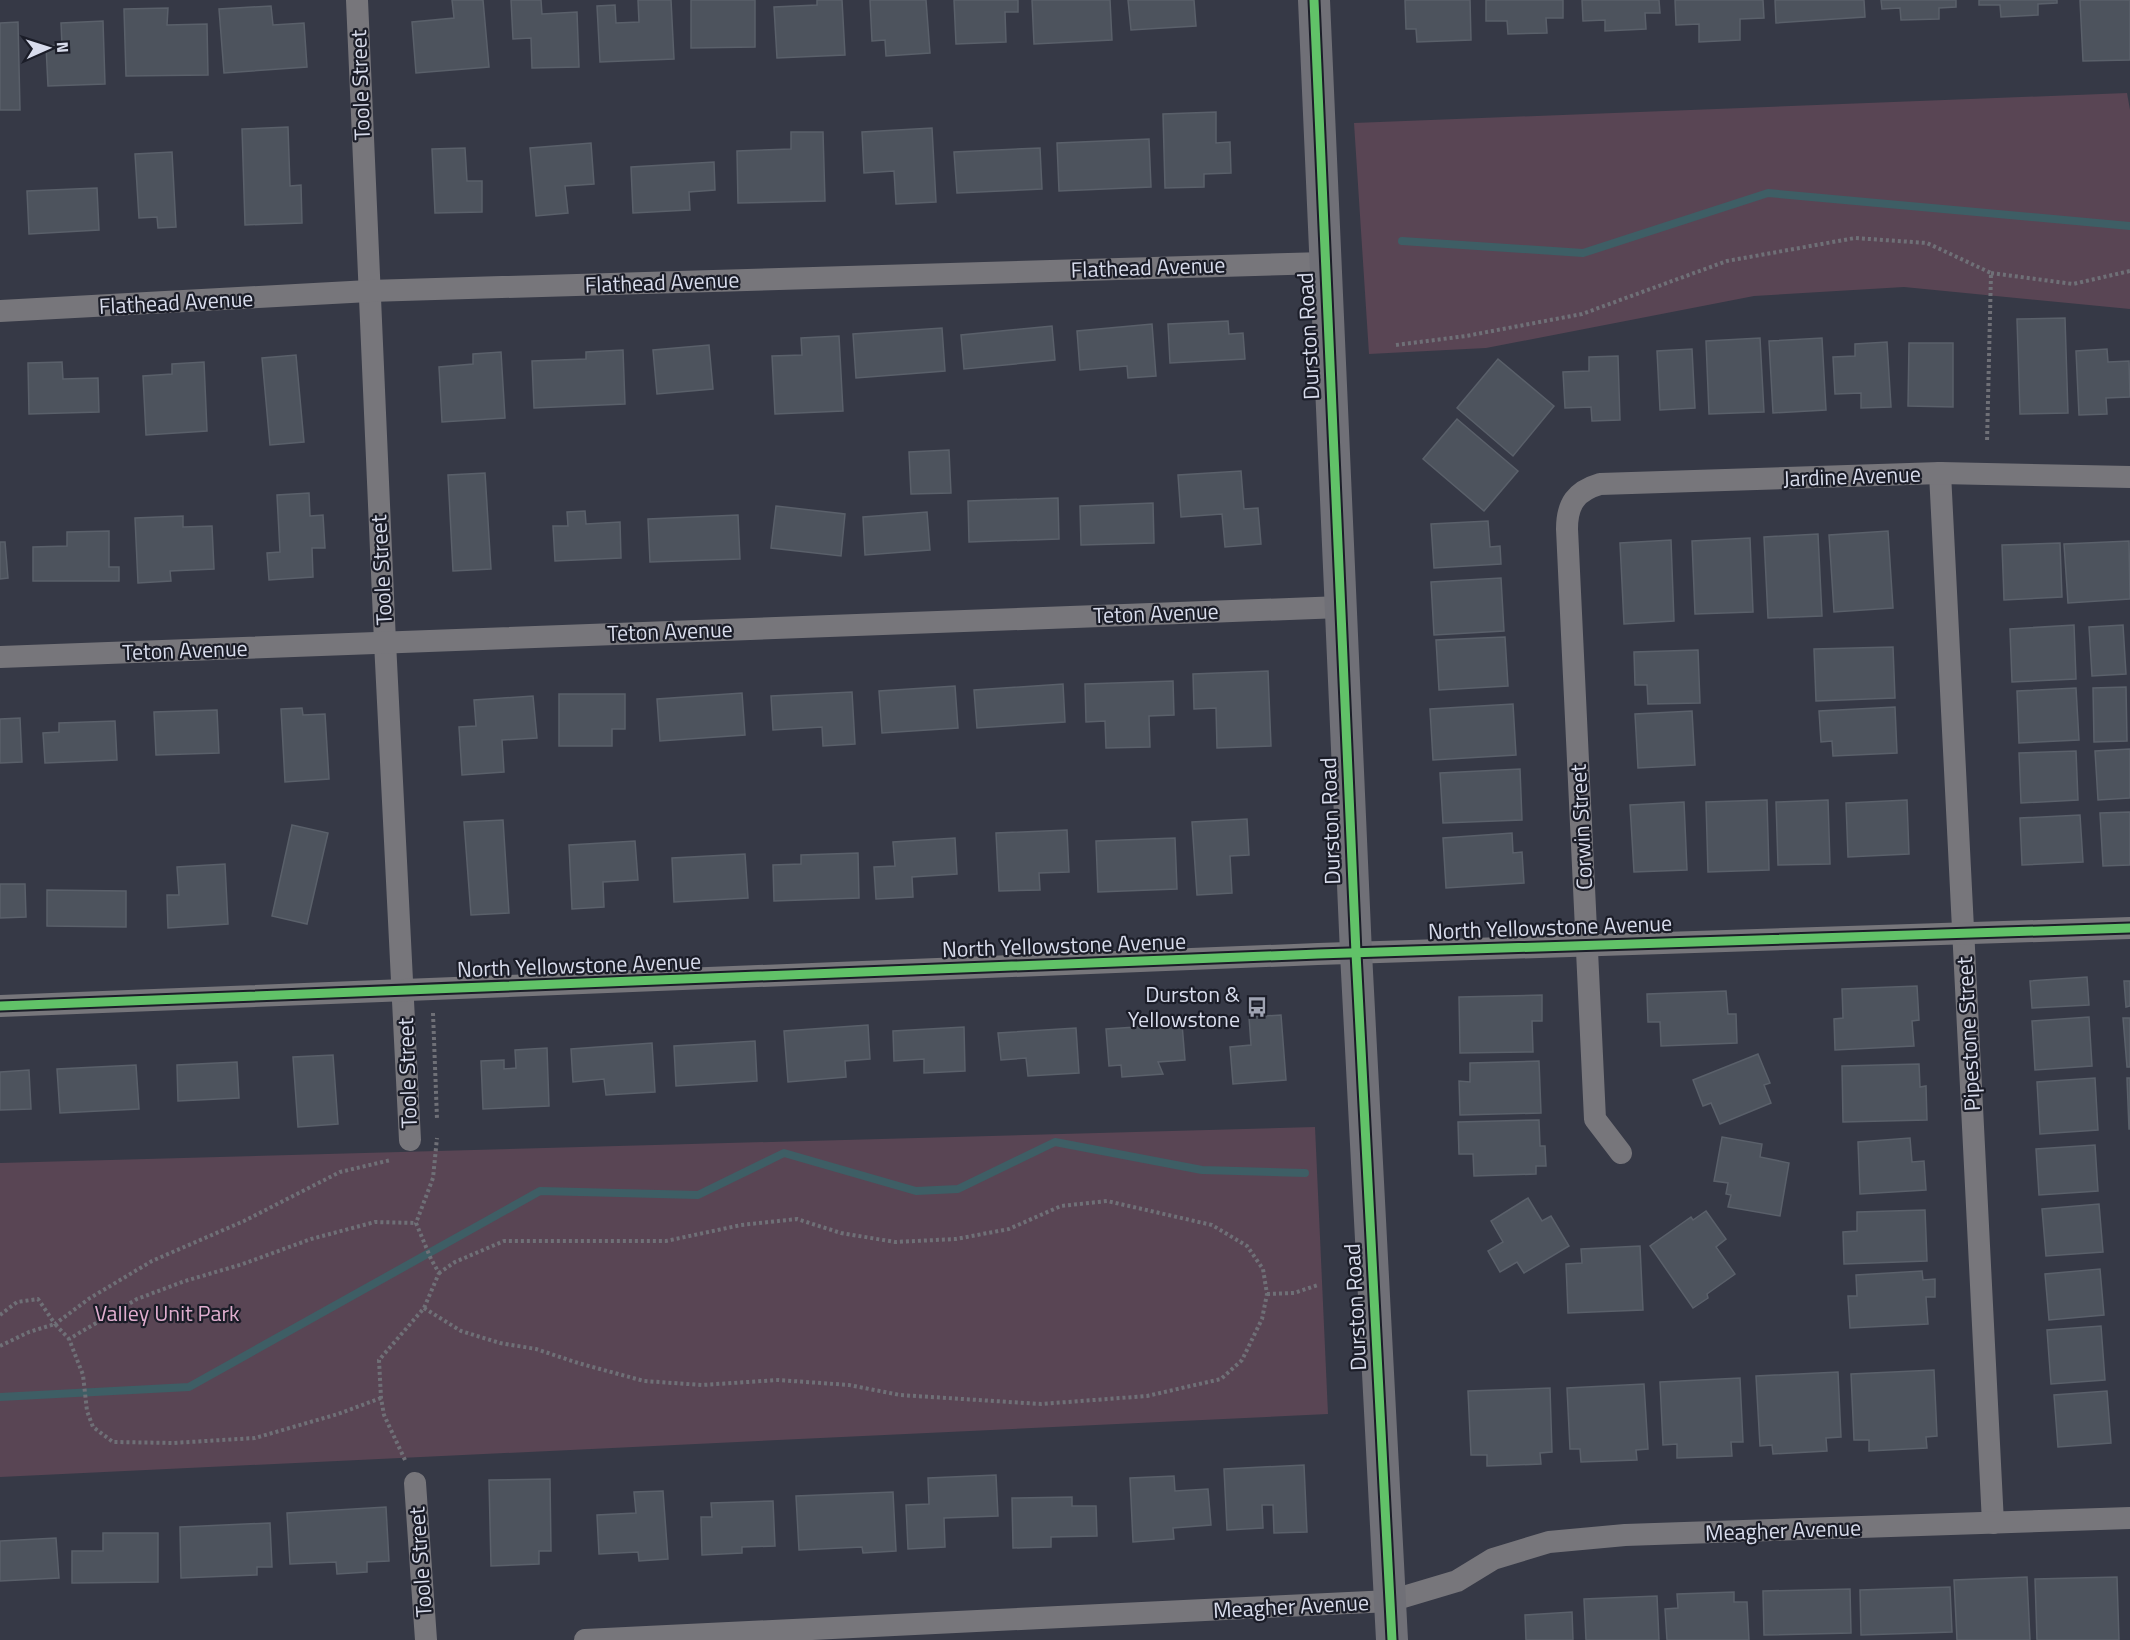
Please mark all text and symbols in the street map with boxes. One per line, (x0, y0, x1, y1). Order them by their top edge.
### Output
north arrow (18, 18, 78, 78)
street label: Toole Street (341, 29, 379, 141)
text: N (51, 41, 75, 53)
street label: Flathead Avenue (1070, 247, 1226, 287)
street label: Flathead Avenue (584, 262, 740, 302)
street label: Durston Road (1288, 272, 1328, 400)
street label: Flathead Avenue (98, 281, 254, 323)
street label: Jardine Avenue (1783, 457, 1921, 495)
street label: Toole Street (361, 514, 401, 626)
street label: Teton Avenue (1093, 594, 1219, 632)
street label: Teton Avenue (607, 612, 733, 650)
street label: Teton Avenue (122, 631, 248, 669)
street label: Durston Road (1311, 757, 1349, 885)
street label: Corwin Street (1561, 763, 1601, 891)
street label: North Yellowstone Avenue (1427, 906, 1673, 948)
street label: North Yellowstone Avenue (941, 924, 1187, 966)
street label: North Yellowstone Avenue (456, 944, 702, 986)
street label: Pipestone Street (1947, 956, 1989, 1112)
place label: Durston & Yellowstone (1128, 977, 1240, 1036)
bus stop icon: Durston & Yellowstone (1245, 995, 1269, 1019)
street label: Toole Street (388, 1017, 426, 1129)
street label: Durston Road (1335, 1243, 1375, 1371)
park label: Valley Unit Park (94, 1296, 240, 1330)
street label: Toole Street (399, 1505, 441, 1618)
street label: Meagher Avenue (1704, 1510, 1862, 1550)
street label: Meagher Avenue (1212, 1585, 1370, 1627)

